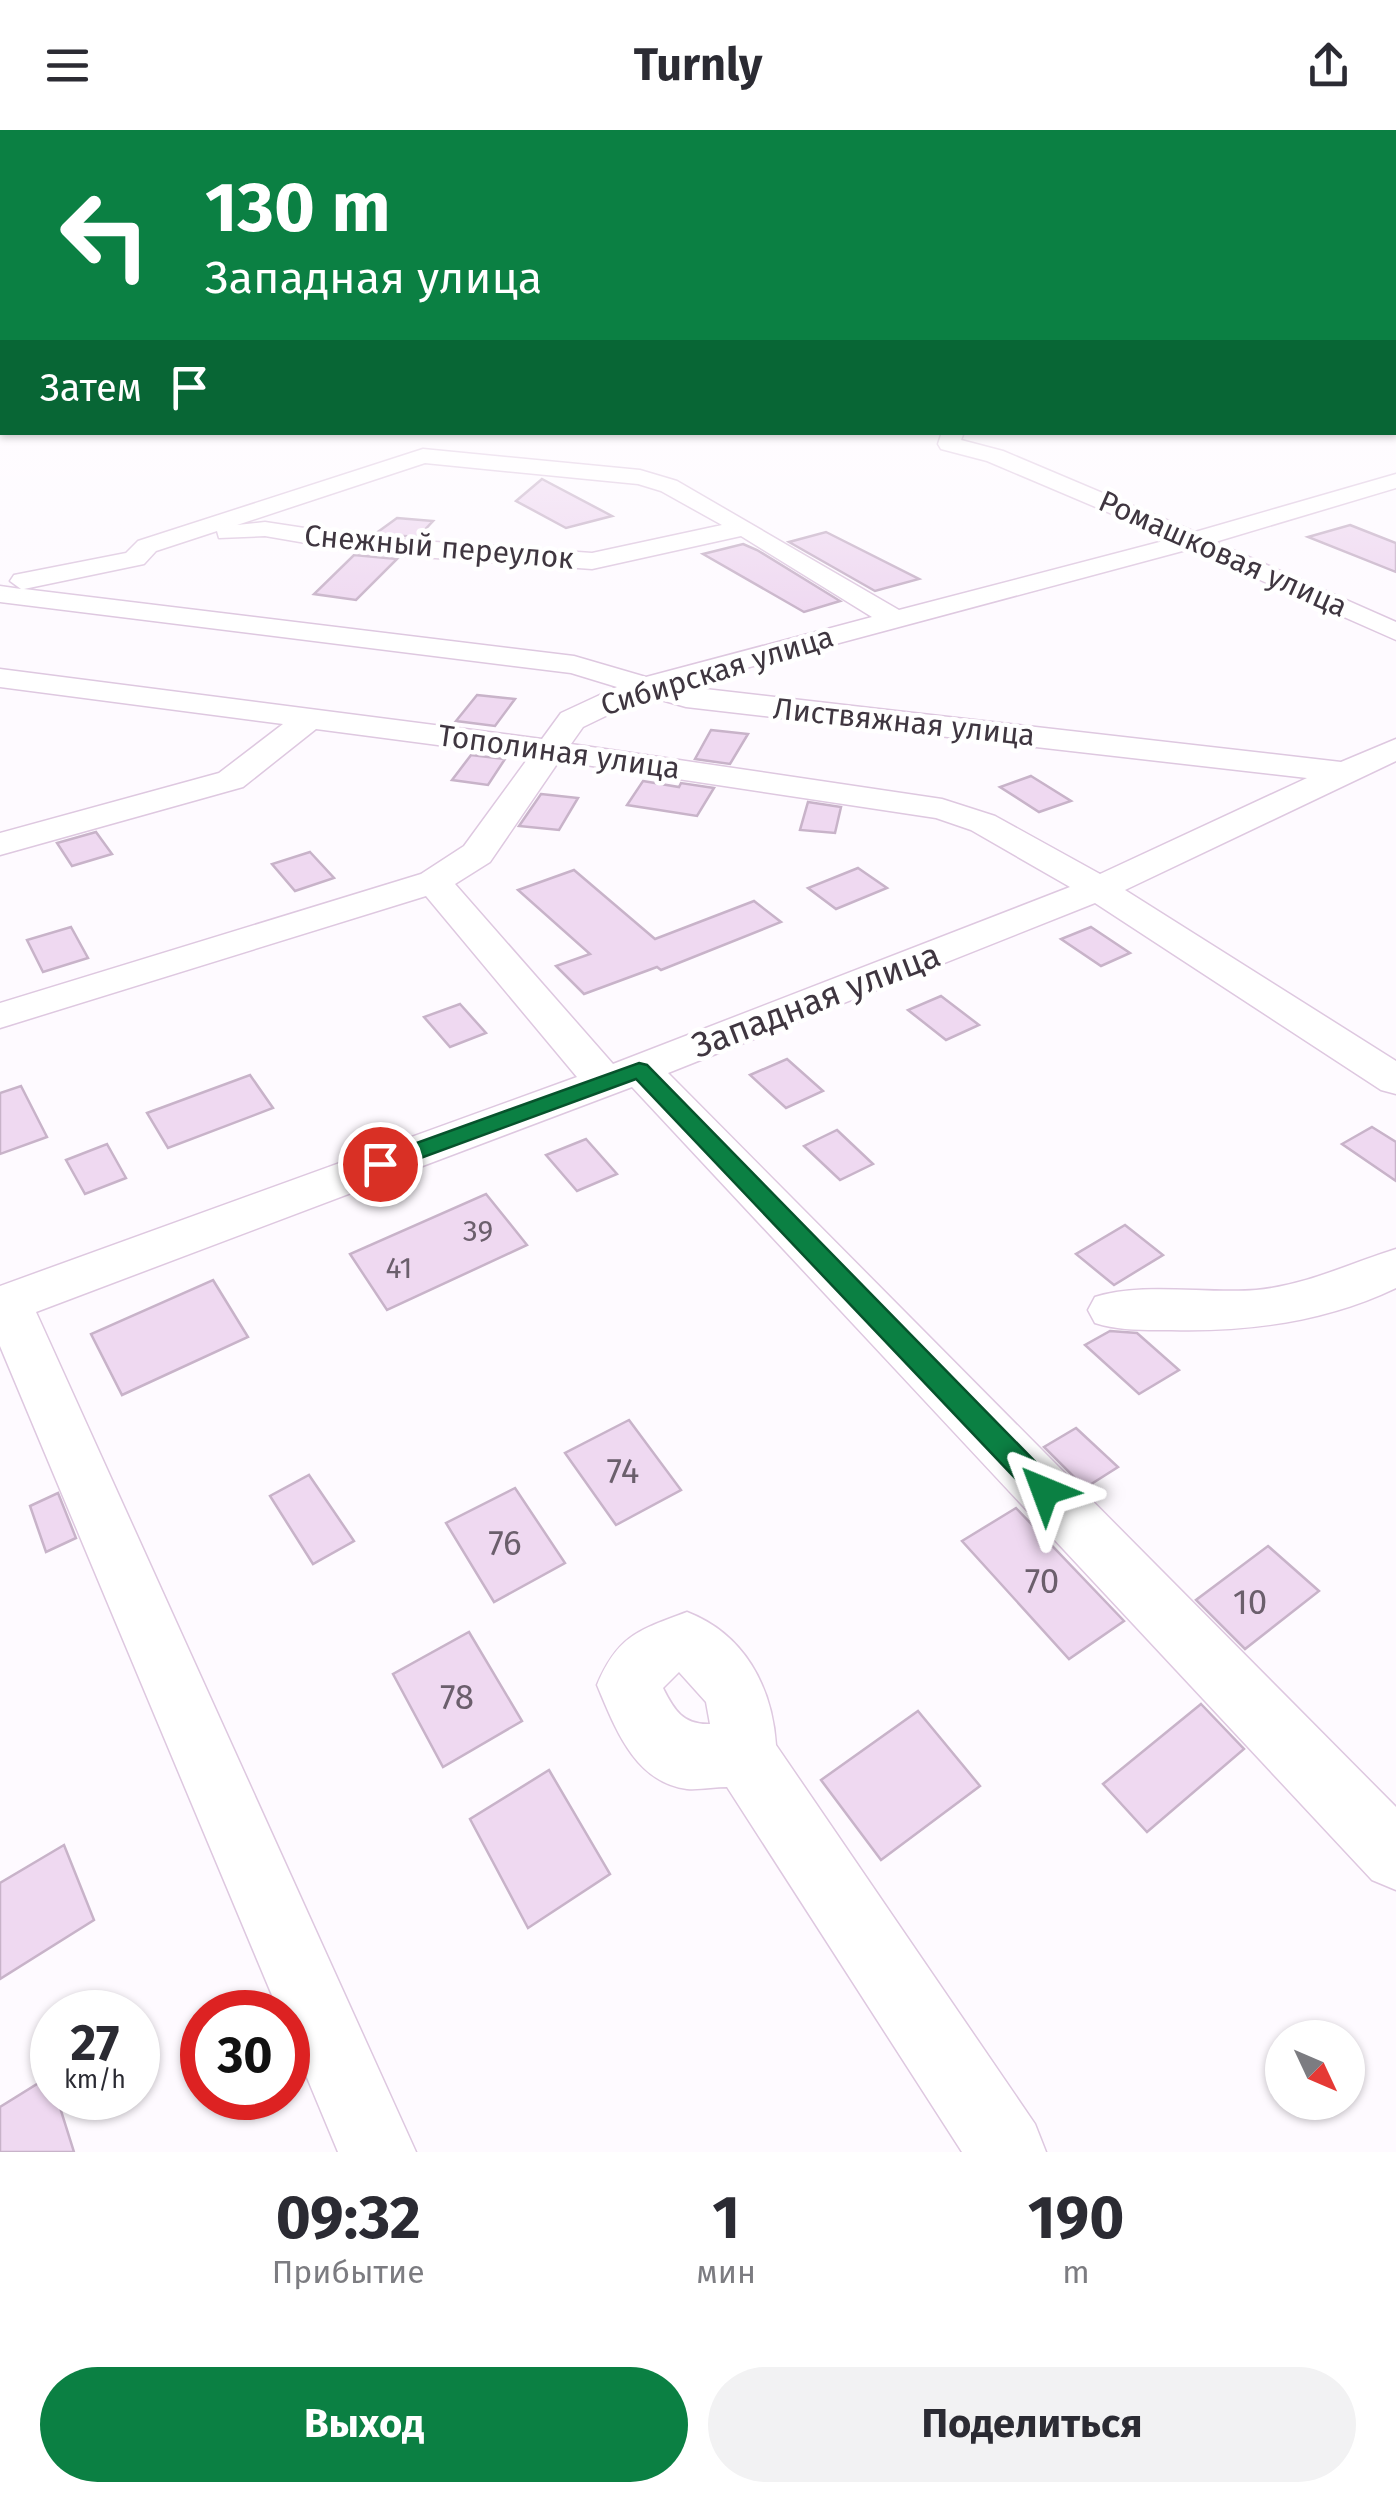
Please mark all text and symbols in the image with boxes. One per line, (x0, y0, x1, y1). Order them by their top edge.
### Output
icon: menu (40, 38, 95, 93)
text: Turnly (634, 38, 762, 92)
icon: share (1301, 38, 1356, 93)
text: 130 m (205, 166, 391, 250)
icon: left (40, 170, 170, 300)
text: Западная улица (205, 251, 542, 305)
icon: arrive (162, 360, 217, 415)
text: Затем (40, 365, 142, 411)
street label: Ромашковая улица (1093, 483, 1353, 625)
street label: Снежный переулок (303, 517, 576, 577)
street label: Сибирская улица (596, 618, 838, 724)
street label: Листвяжная улица (771, 690, 1037, 754)
street label: Тополиная улица (436, 717, 682, 787)
street label: Западная улица (686, 933, 946, 1067)
pin (338, 1122, 423, 1207)
icon: arrive (353, 1137, 408, 1192)
house number: 39 (463, 1213, 493, 1249)
house number: 41 (385, 1250, 413, 1286)
position arrow (993, 1439, 1097, 1543)
house number: 74 (607, 1450, 639, 1492)
house number: 76 (488, 1522, 522, 1564)
house number: 70 (1025, 1560, 1059, 1602)
house number: 10 (1233, 1581, 1267, 1623)
house number: 78 (440, 1676, 474, 1718)
speed limit sign: 30 (180, 1990, 310, 2120)
text: 27 (71, 2013, 119, 2073)
north arrow (1265, 2020, 1365, 2120)
map controls (1265, 2020, 1365, 2120)
text: km/h (64, 2065, 126, 2095)
text: 09:32 (276, 2182, 421, 2254)
text: 1 (712, 2182, 740, 2254)
text: 190 (1028, 2182, 1124, 2254)
text: Прибытие (272, 2253, 425, 2291)
text: мин (696, 2253, 756, 2291)
text: m (1062, 2253, 1090, 2291)
button: Выход (40, 2367, 688, 2482)
button: Поделиться (708, 2367, 1356, 2482)

